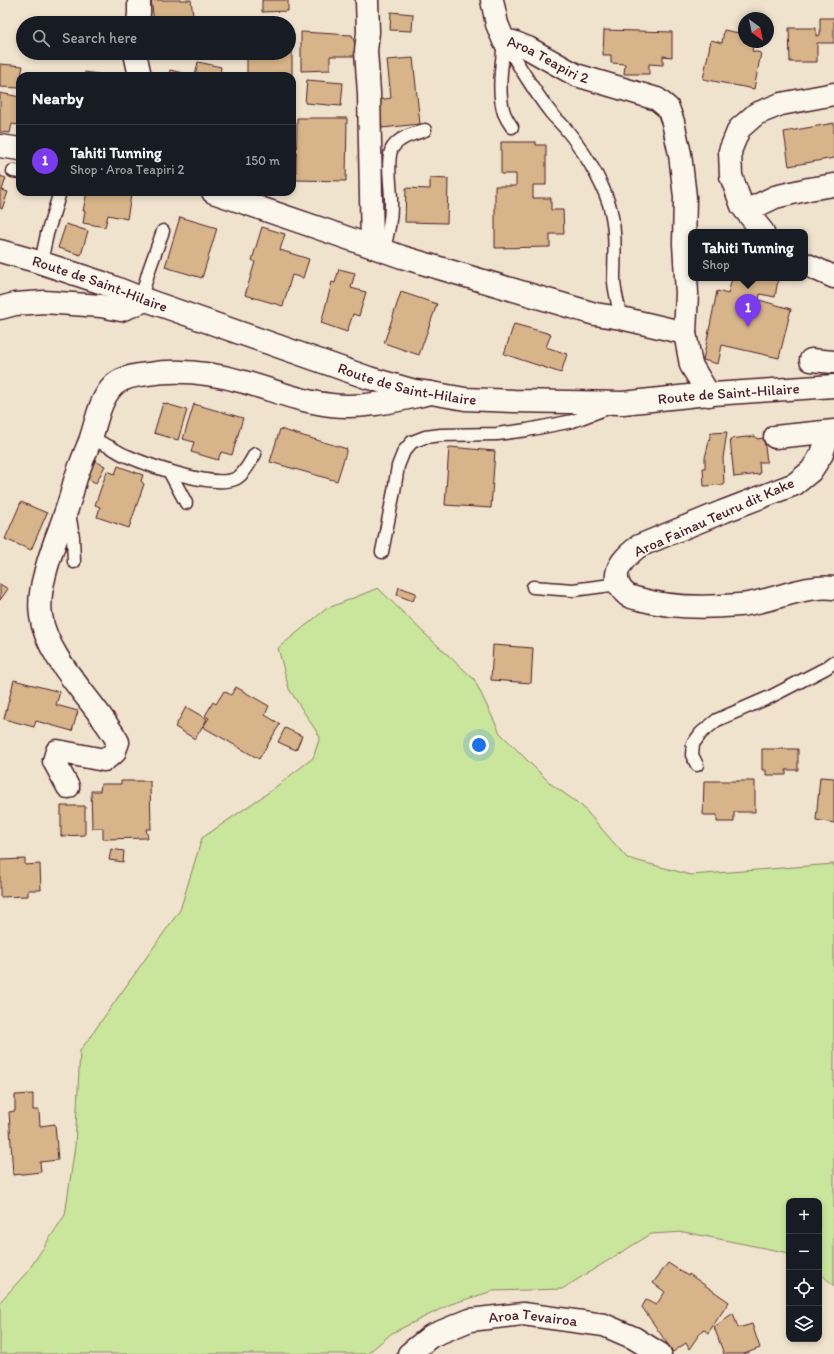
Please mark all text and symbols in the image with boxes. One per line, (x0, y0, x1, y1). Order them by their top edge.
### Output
north arrow (738, 12, 774, 48)
search box (16, 16, 296, 60)
icon: search (30, 27, 52, 49)
text: Search here (62, 29, 137, 47)
street label: Aroa Teapiri 2 (506, 32, 591, 87)
text: Nearby (32, 88, 84, 108)
text: Tahiti Tunning (70, 144, 162, 162)
text: 1 (42, 153, 48, 168)
text: 150 m (245, 153, 280, 168)
text: Shop · Aroa Teapiri 2 (70, 162, 184, 177)
popup (688, 229, 808, 281)
text: Tahiti Tunning (702, 239, 794, 257)
street label: Route de Saint-Hilaire (30, 252, 170, 316)
text: Shop (702, 257, 730, 272)
pin: 1 (735, 294, 761, 327)
street label: Route de Saint-Hilaire (335, 359, 477, 408)
street label: Route de Saint-Hilaire (657, 379, 800, 408)
street label: Aroa Fainau Teuru dit Kake (631, 473, 797, 561)
your location (469, 735, 489, 755)
map controls (786, 1198, 822, 1342)
button: + (786, 1198, 822, 1234)
button: − (786, 1234, 822, 1270)
button: locate (786, 1270, 822, 1306)
street label: Aroa Tevairoa (487, 1305, 579, 1330)
button: layers (786, 1306, 822, 1342)

